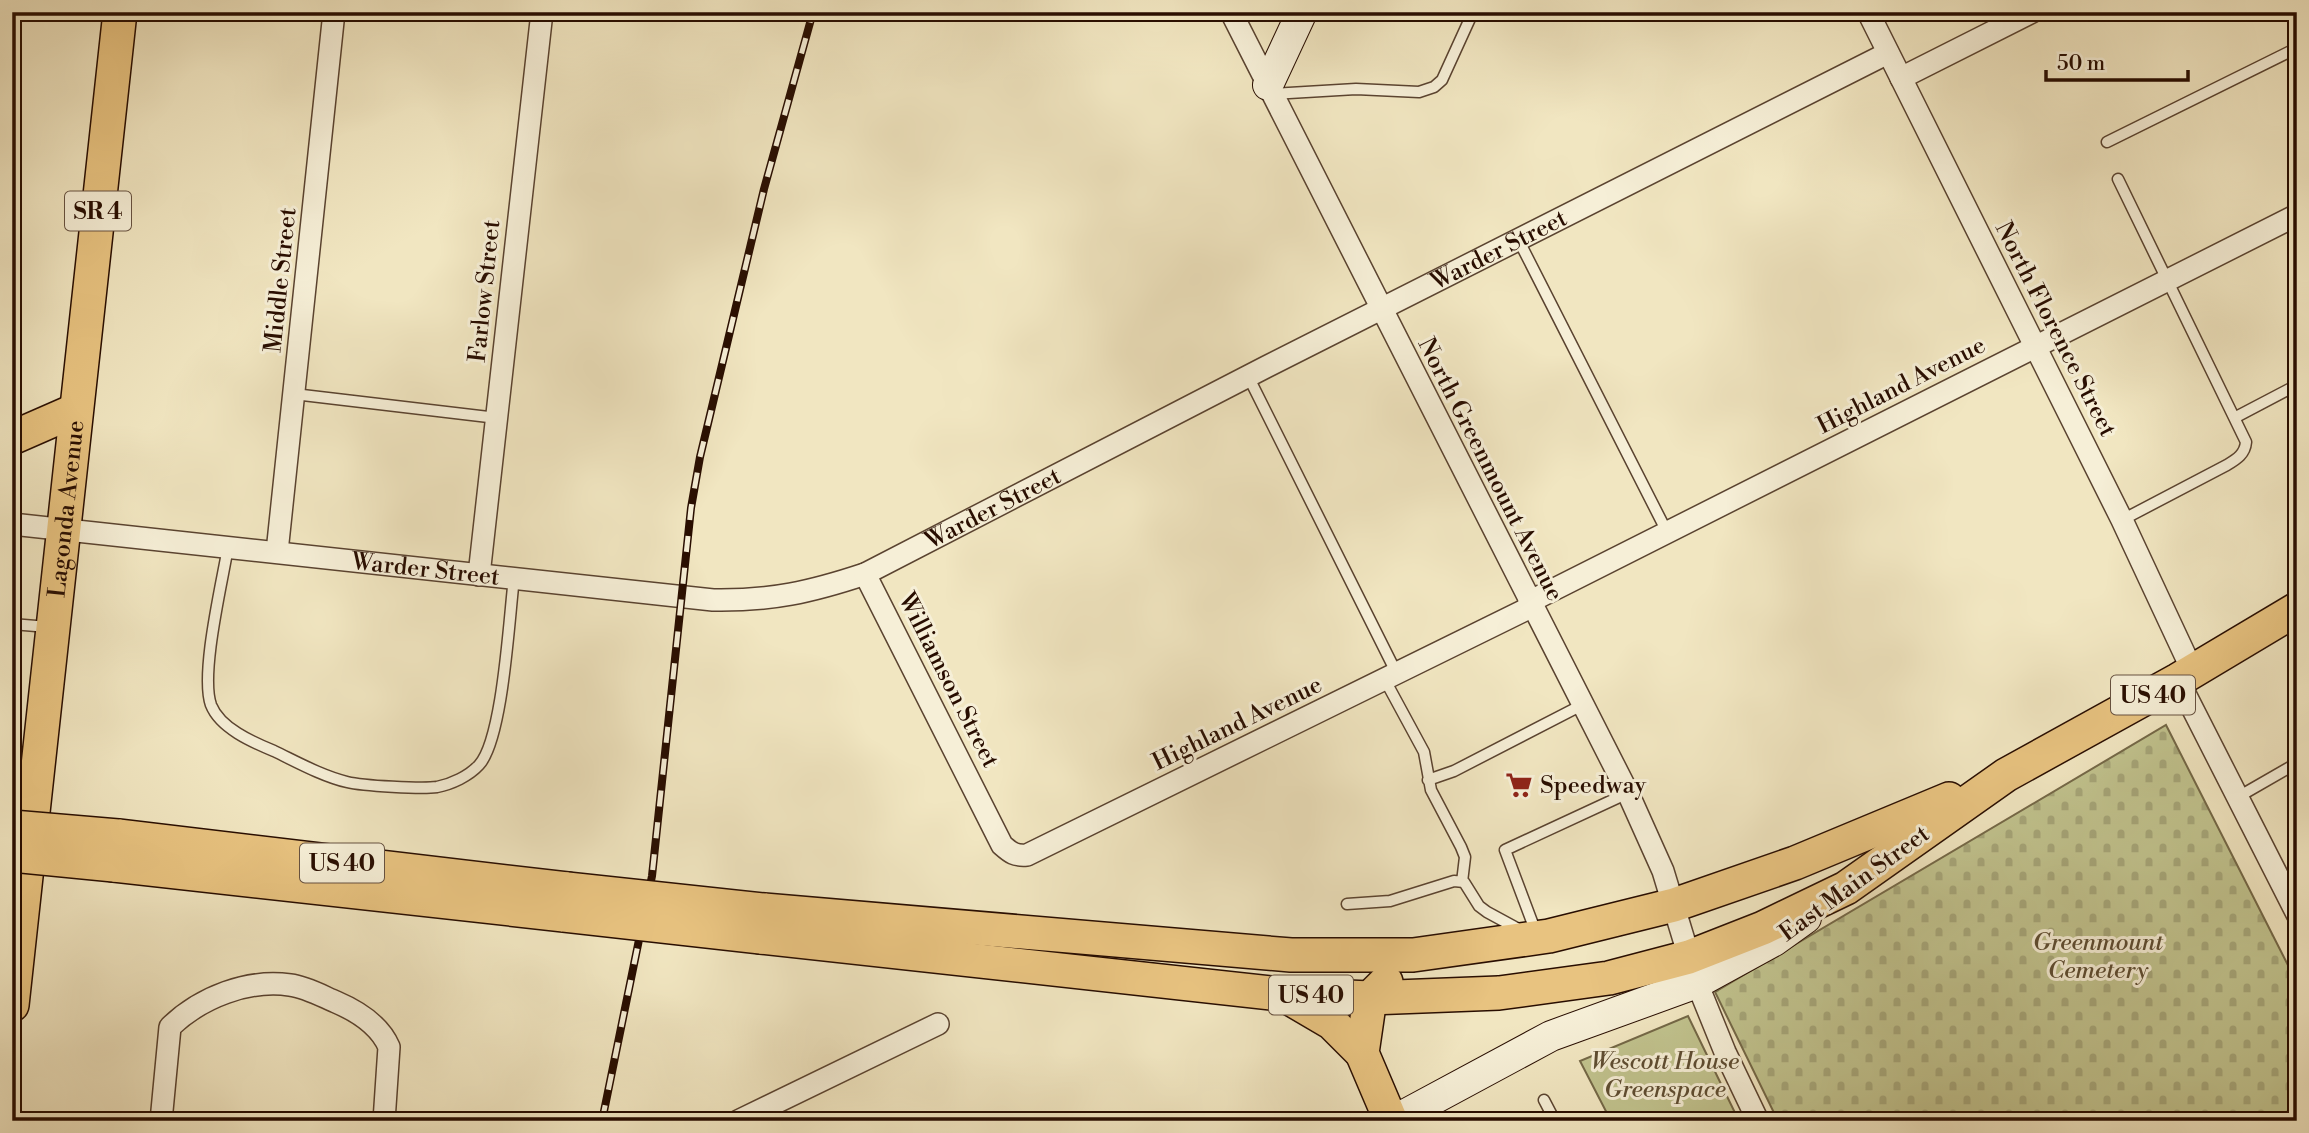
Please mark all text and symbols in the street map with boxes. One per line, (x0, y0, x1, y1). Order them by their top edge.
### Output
scale bar (2046, 38, 2188, 82)
text: 50 m (2057, 51, 2105, 77)
road number: SR 4 (65, 192, 131, 230)
street label: Warder Street (1425, 203, 1573, 298)
street label: Middle Street (258, 206, 304, 354)
street label: North Florence Street (1988, 217, 2123, 443)
street label: Farlow Street (463, 218, 507, 364)
street label: Highland Avenue (1812, 331, 1991, 441)
street label: North Greenmount Avenue (1411, 333, 1570, 606)
street label: Lagonda Avenue (42, 419, 91, 599)
street label: Warder Street (919, 461, 1067, 557)
street label: Warder Street (349, 547, 502, 593)
street label: Williamson Street (891, 587, 1005, 773)
street label: Highland Avenue (1148, 670, 1327, 778)
road number: US 40 (2111, 676, 2195, 715)
supermarket icon: Speedway (1504, 770, 1534, 800)
place label: Speedway (1540, 771, 1646, 801)
street label: East Main Street (1774, 819, 1936, 948)
road number: US 40 (300, 844, 384, 883)
park label: Greenmount Cemetery (2033, 928, 2164, 986)
road number: US 40 (1269, 976, 1353, 1014)
park label: Wescott House Greenspace (1591, 1047, 1739, 1105)

